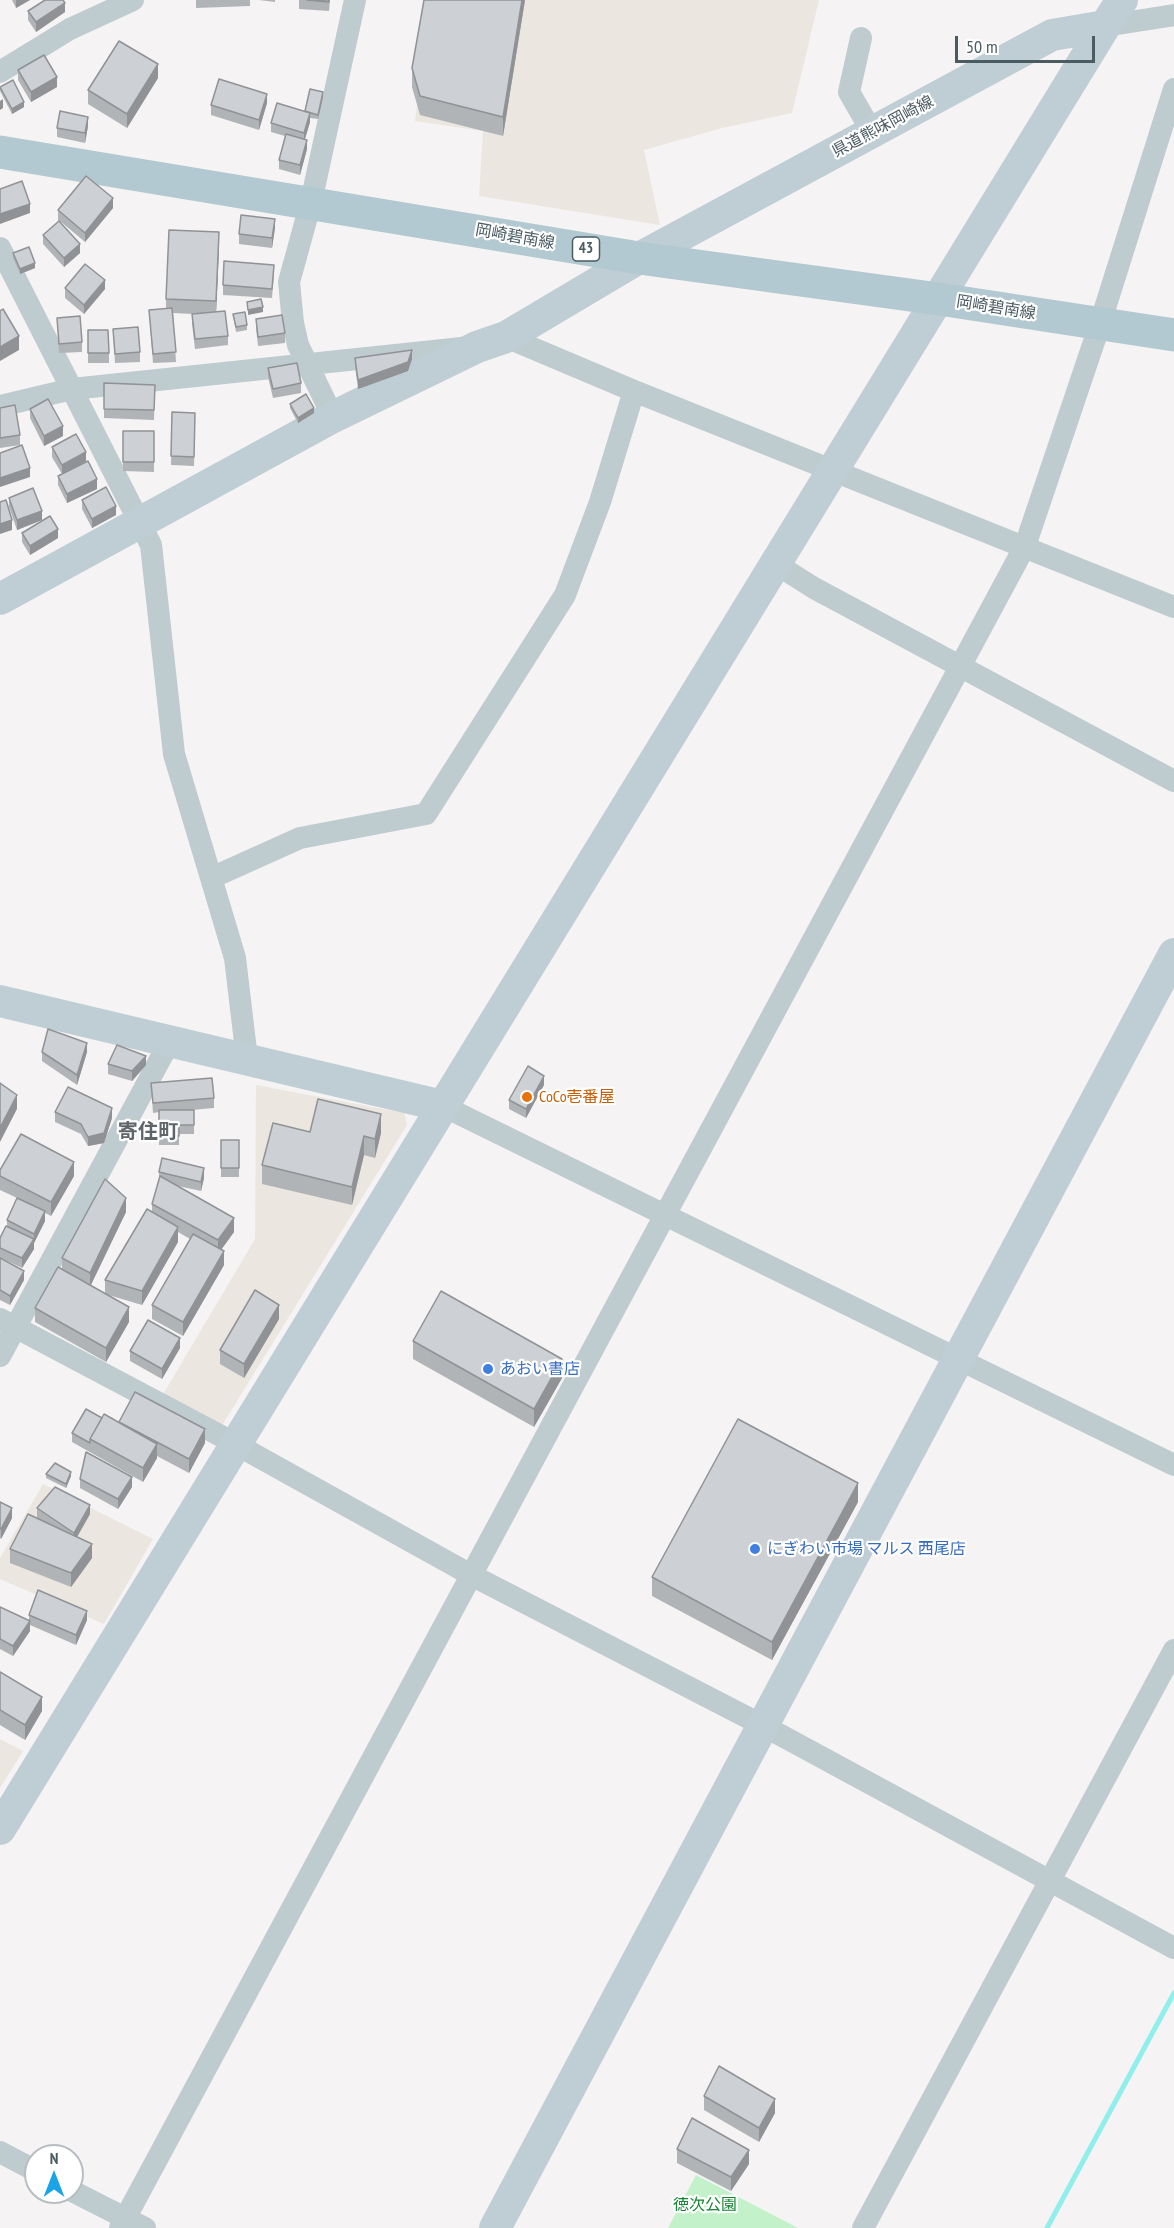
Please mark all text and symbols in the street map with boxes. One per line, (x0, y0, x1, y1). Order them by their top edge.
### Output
scale bar (958, 24, 1098, 62)
text: 50 m (966, 35, 998, 58)
street label: 県道熊味岡崎線 (829, 92, 937, 162)
street label: 岡崎碧南線 (474, 221, 556, 253)
road number: 43 (572, 237, 600, 261)
street label: 岡崎碧南線 (955, 292, 1037, 324)
place label: CoCo壱番屋 (539, 1087, 615, 1107)
marker: CoCo壱番屋 (520, 1090, 534, 1104)
district label: 寄住町 (118, 1120, 178, 1144)
place label: あおい書店 (500, 1359, 580, 1379)
marker: あおい書店 (481, 1362, 495, 1376)
place label: にぎわい市場 マルス 西尾店 (767, 1539, 966, 1559)
marker: にぎわい市場 マルス 西尾店 (748, 1542, 762, 1556)
north arrow (24, 2144, 84, 2204)
text: N (50, 2148, 58, 2168)
park label: 徳次公園 (673, 2195, 737, 2215)

